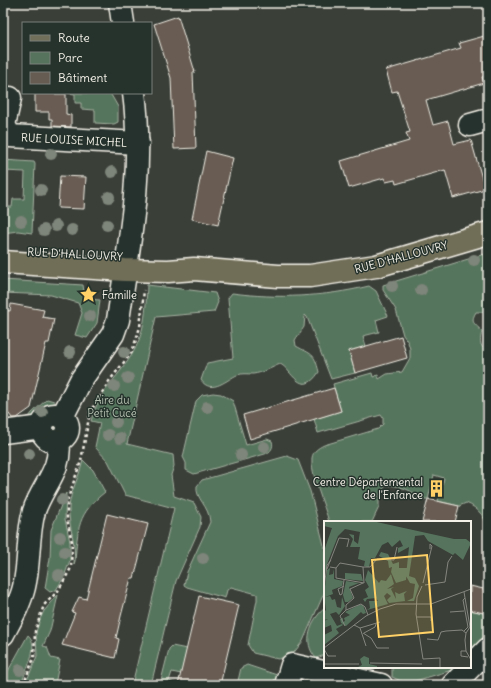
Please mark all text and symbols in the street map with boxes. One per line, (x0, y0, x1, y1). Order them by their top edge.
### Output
legend (22, 22, 152, 94)
text: Route (58, 30, 90, 45)
text: Parc (58, 50, 83, 65)
text: Bâtiment (58, 70, 107, 85)
street label: RUE LOUISE MICHEL (21, 130, 127, 150)
street label: RUE D'HALLOUVRY (353, 238, 449, 276)
street label: RUE D'HALLOUVRY (27, 245, 123, 263)
place icon: Famille (79, 285, 99, 305)
place label: Famille (102, 288, 137, 302)
park label: Aire du Petit Cucé (87, 393, 137, 420)
place label: Centre Départemental de l'Enfance (313, 475, 423, 502)
building icon: Centre Départemental de l'Enfance (426, 478, 446, 498)
inset map (324, 521, 471, 668)

